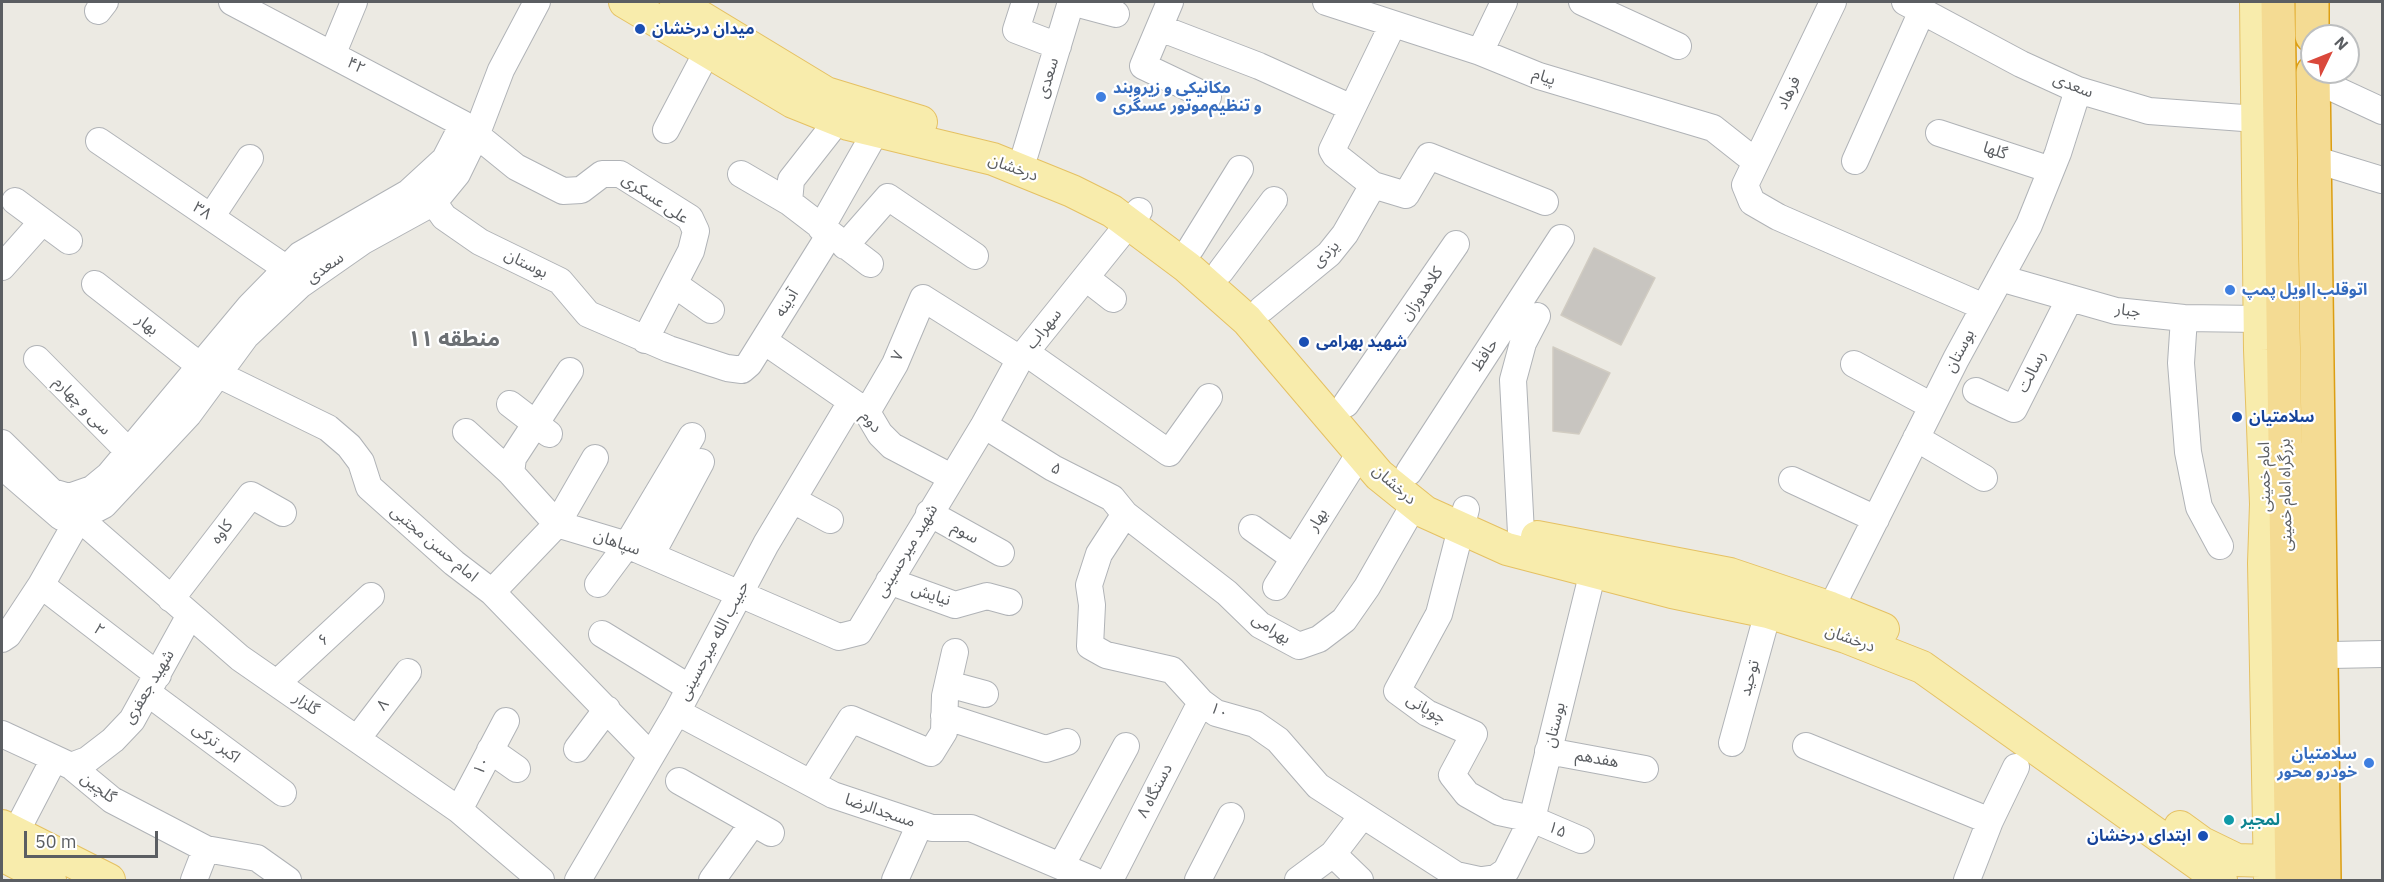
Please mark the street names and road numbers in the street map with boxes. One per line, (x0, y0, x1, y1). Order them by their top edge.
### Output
street label: ۴۲ (343, 53, 369, 79)
street label: سعدی (1033, 55, 1063, 101)
street label: پیام (1530, 64, 1558, 90)
street label: سعدی (2050, 70, 2096, 102)
street label: فرهاد (1773, 73, 1805, 113)
street label: گلها (1980, 138, 2010, 164)
street label: درخشان (986, 150, 1040, 186)
street label: علی عسکری (618, 170, 692, 228)
street label: ۳۸ (189, 198, 215, 224)
street label: یزدی (1308, 237, 1344, 271)
street label: بوستان (501, 245, 551, 283)
street label: سعدی (302, 248, 348, 288)
street label: کلاهدوزان (1397, 263, 1447, 325)
street label: آدینه (771, 285, 803, 321)
street label: جبار (2114, 300, 2142, 322)
street label: سهراب (1022, 305, 1066, 353)
street label: بهار (132, 310, 162, 340)
street label: بوستان (1941, 326, 1979, 376)
street label: حافظ (1468, 335, 1502, 375)
street label: ۷ (887, 348, 909, 364)
street label: رسالت (2013, 348, 2051, 396)
street label: سی و چهارم (49, 373, 115, 439)
street label: دوم (856, 407, 886, 437)
street label: بزرگراه امام خمینی (2275, 438, 2297, 552)
street label: امام خمینی (2255, 442, 2275, 512)
street label: ۵ (1048, 458, 1064, 480)
street label: درخشان (1368, 461, 1420, 509)
street label: شهید میرحسینی (872, 501, 942, 601)
street label: امام حسن مجتبی (386, 502, 482, 586)
street label: بهار (1304, 505, 1332, 535)
street label: کاوه (207, 516, 237, 548)
street label: سوم (948, 518, 982, 548)
street label: سپاهان (591, 526, 643, 560)
street label: حبیب الله میرحسینی (674, 578, 754, 704)
street label: نیایش (909, 580, 953, 610)
street label: بهرامی (1248, 609, 1294, 649)
street label: ۲ (90, 620, 108, 640)
street label: درخشان (1823, 621, 1877, 657)
street label: ۶ (314, 630, 334, 650)
street label: شهید جعفری (119, 646, 179, 728)
street label: توحید (1736, 658, 1764, 698)
street label: گلزار (289, 688, 323, 720)
street label: چوپانی (1403, 690, 1449, 728)
street label: ۸ (373, 695, 393, 715)
street label: ۱۰ (1207, 698, 1231, 724)
street label: بوستان (1540, 700, 1570, 750)
street label: اکبر ترکی (188, 719, 244, 767)
street label: هفدهم (1574, 746, 1620, 772)
street label: ۱۰ (469, 753, 495, 779)
street label: ۸ دستگاه (1133, 761, 1177, 821)
street label: گلچین (77, 769, 119, 807)
street label: مسجدالرضا (842, 790, 918, 832)
street label: ۱۵ (1545, 818, 1569, 842)

